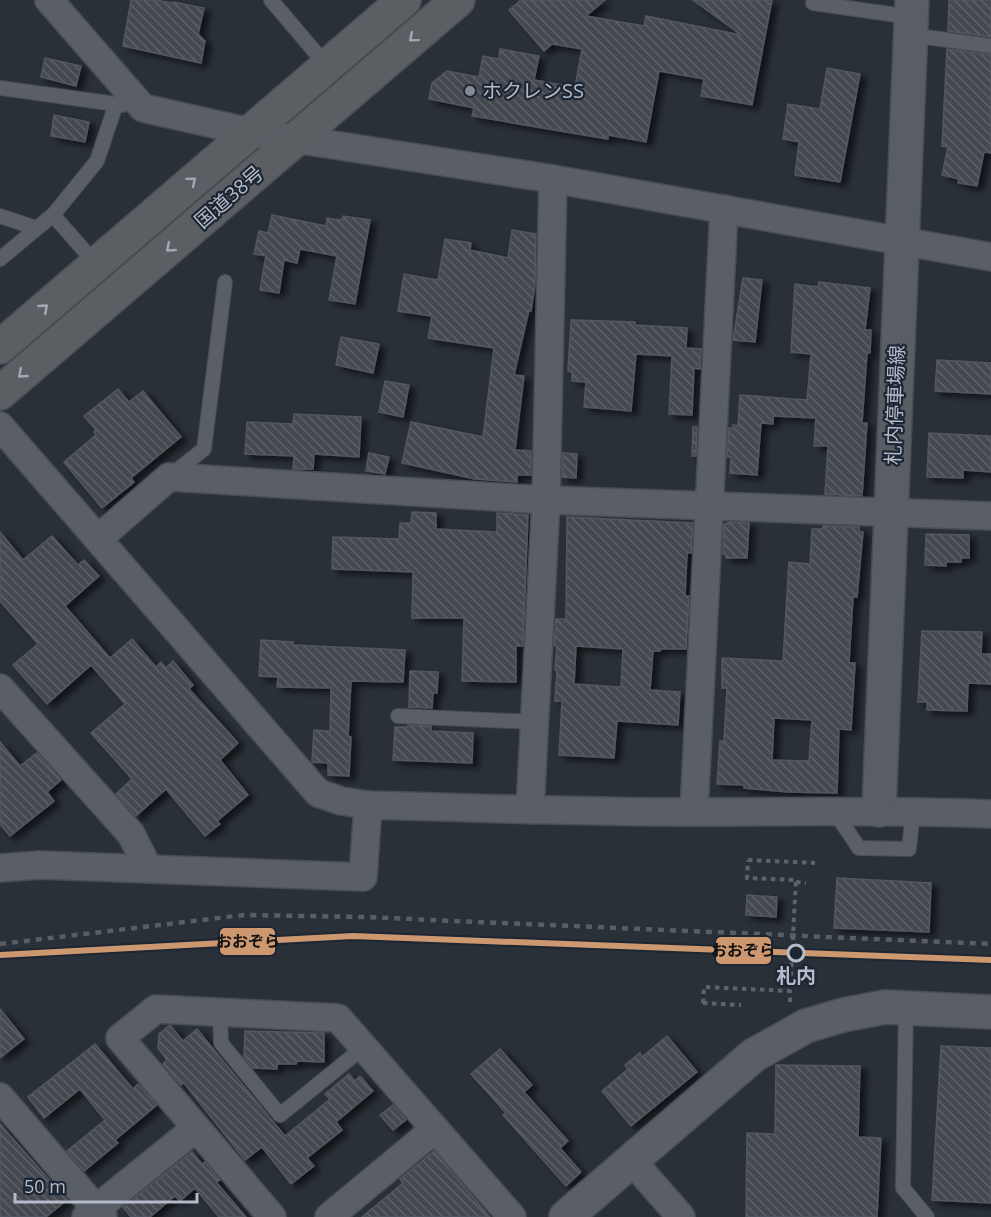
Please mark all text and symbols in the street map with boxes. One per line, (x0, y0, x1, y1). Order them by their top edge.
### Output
one-way arrow (409, 31, 420, 42)
place label: ホクレンSS (482, 77, 584, 104)
marker: ホクレンSS (463, 84, 477, 98)
street label: 国道38号 (189, 159, 269, 234)
one-way arrow (185, 177, 196, 188)
one-way arrow (166, 241, 177, 252)
one-way arrow (37, 305, 48, 316)
street label: 札内停車場線 (879, 345, 910, 465)
one-way arrow (18, 367, 29, 378)
line badge: おおぞら (219, 927, 276, 956)
text: おおぞら (216, 930, 280, 952)
line badge: おおぞら (715, 936, 772, 965)
text: おおぞら (711, 939, 775, 961)
marker: 札内 (787, 944, 805, 962)
place label: 札内 (776, 962, 816, 989)
scale bar (15, 1166, 196, 1204)
text: 50 m (24, 1174, 66, 1198)

